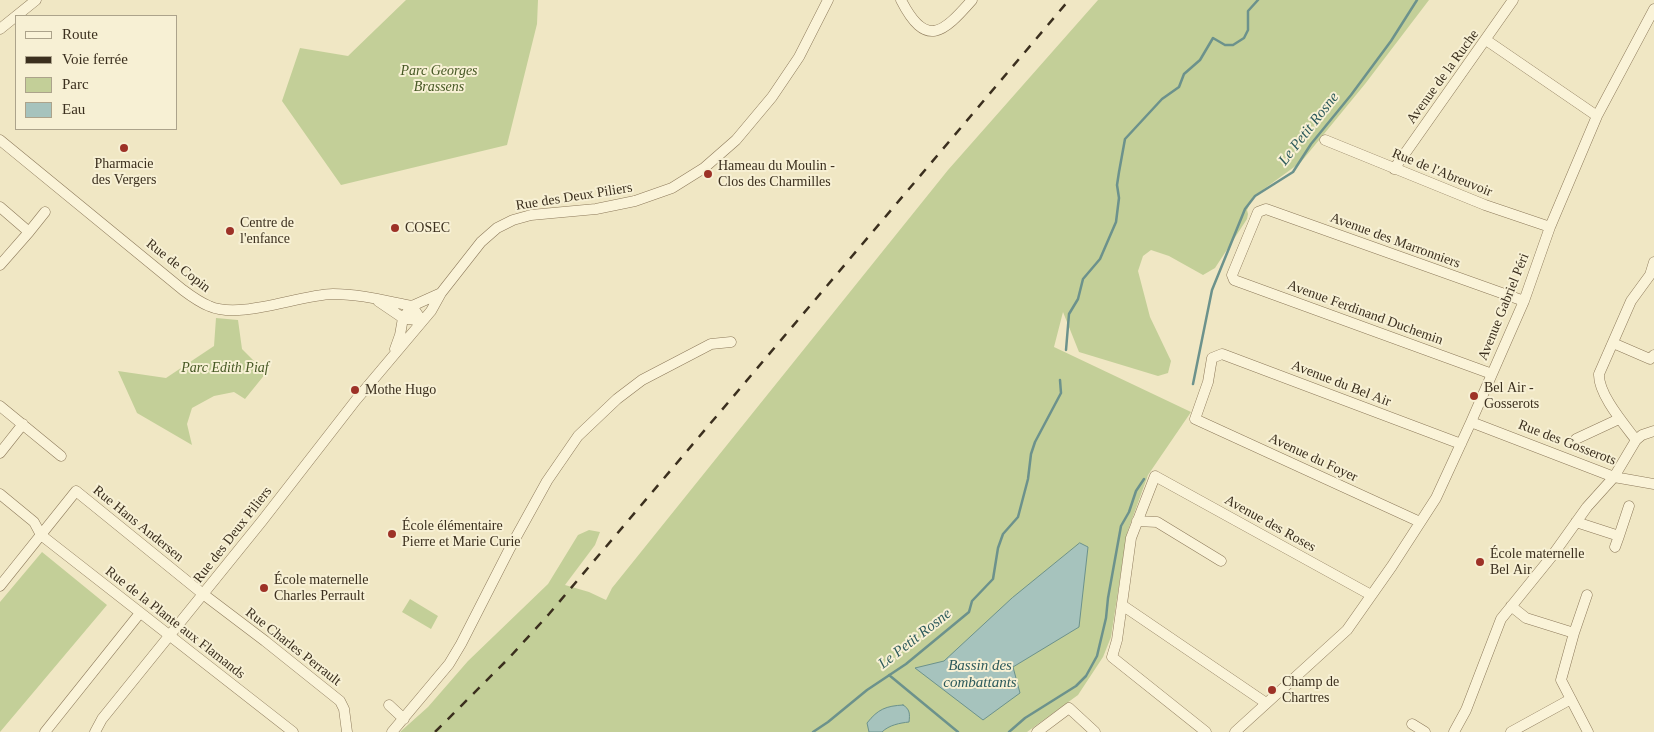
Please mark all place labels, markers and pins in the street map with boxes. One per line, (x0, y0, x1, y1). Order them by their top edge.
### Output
marker: Pharmacie des Vergers (118, 142, 130, 154)
place label: Pharmacie des Vergers (92, 156, 156, 188)
place label: Hameau du Moulin - Clos des Charmilles (718, 158, 835, 190)
marker: Hameau du Moulin - Clos des Charmilles (702, 168, 714, 180)
place label: Centre de l'enfance (240, 215, 294, 248)
place label: COSEC (405, 220, 450, 236)
marker: COSEC (389, 222, 401, 234)
marker: Centre de l'enfance (224, 225, 236, 237)
place label: Bel Air - Gosserots (1484, 380, 1539, 412)
place label: Mothe Hugo (365, 382, 436, 398)
marker: Mothe Hugo (349, 384, 361, 396)
marker: Bel Air - Gosserots (1468, 390, 1480, 402)
place label: École élémentaire Pierre et Marie Curie (402, 518, 521, 550)
marker: École élémentaire Pierre et Marie Curie (386, 528, 398, 540)
place label: École maternelle Bel Air (1490, 546, 1584, 578)
marker: École maternelle Bel Air (1474, 556, 1486, 568)
place label: École maternelle Charles Perrault (274, 572, 368, 604)
marker: École maternelle Charles Perrault (258, 582, 270, 594)
place label: Champ de Chartres (1282, 674, 1339, 706)
marker: Champ de Chartres (1266, 684, 1278, 696)

